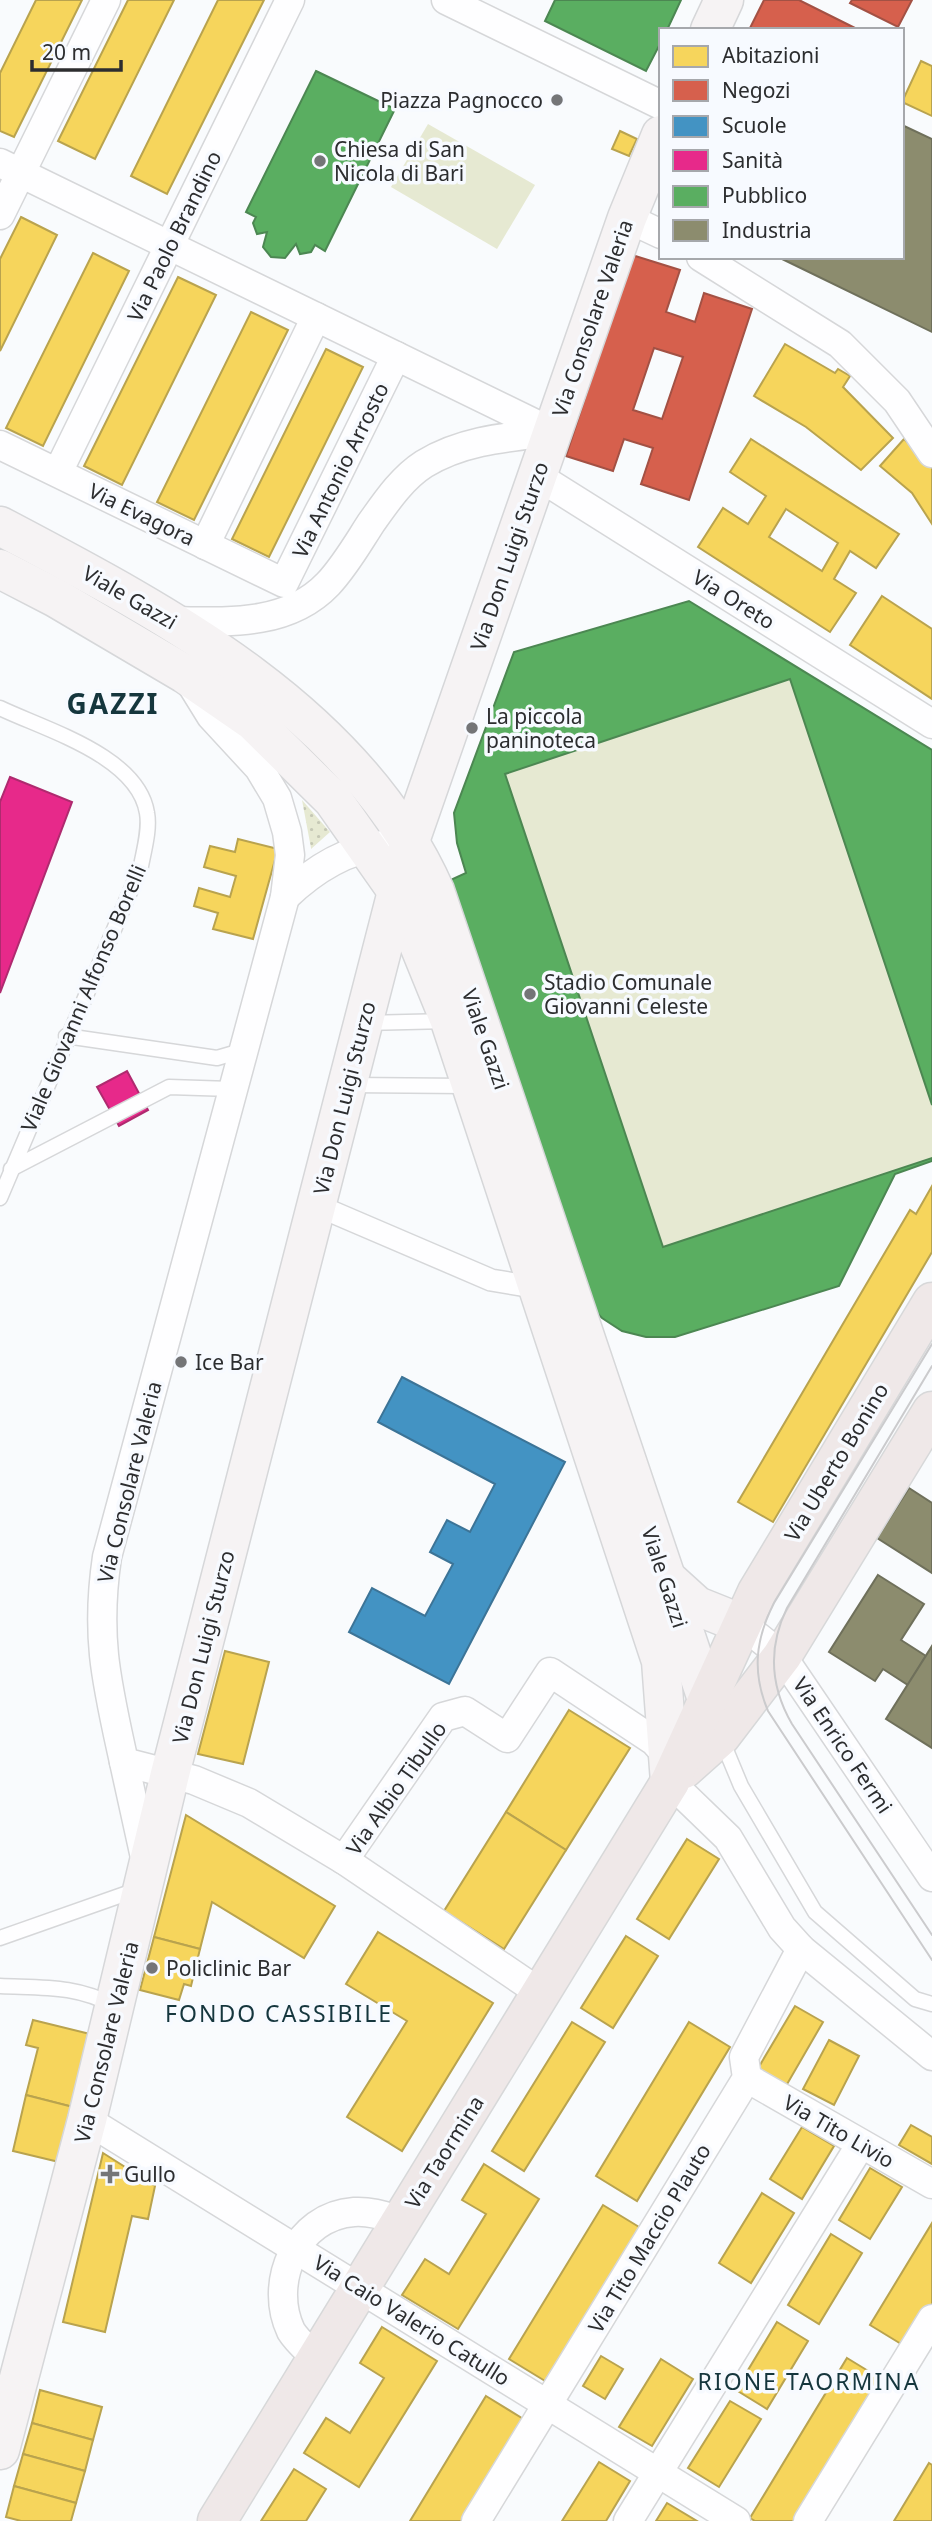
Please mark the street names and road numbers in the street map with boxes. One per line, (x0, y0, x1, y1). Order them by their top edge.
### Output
street label: Via Paolo Brandino (120, 146, 228, 326)
street label: Via Consolare Valeria (545, 216, 639, 420)
street label: Via Antonio Arrosto (285, 378, 395, 562)
street label: Via Don Luigi Sturzo (463, 458, 555, 654)
street label: Via Evagora (84, 476, 200, 552)
street label: Viale Gazzi (78, 559, 182, 635)
street label: Via Oreto (688, 563, 780, 635)
street label: Viale Giovanni Alfonso Borelli (14, 860, 152, 1136)
street label: Viale Gazzi (456, 985, 516, 1093)
street label: Via Don Luigi Sturzo (306, 998, 382, 1198)
street label: Via Consolare Valeria (90, 1378, 168, 1586)
street label: Via Uberto Bonino (778, 1378, 894, 1546)
street label: Viale Gazzi (636, 1523, 694, 1631)
street label: Via Don Luigi Sturzo (165, 1547, 241, 1747)
street label: Via Enrico Fermi (787, 1671, 899, 1819)
street label: Via Albio Tibullo (339, 1716, 453, 1860)
street label: Via Consolare Valeria (67, 1938, 145, 2146)
street label: Via Tito Livio (779, 2088, 899, 2174)
street label: Via Taormina (398, 2090, 490, 2214)
street label: Via Tito Maccio Plauto (581, 2138, 717, 2338)
street label: Via Caio Valerio Catullo (309, 2248, 515, 2392)

